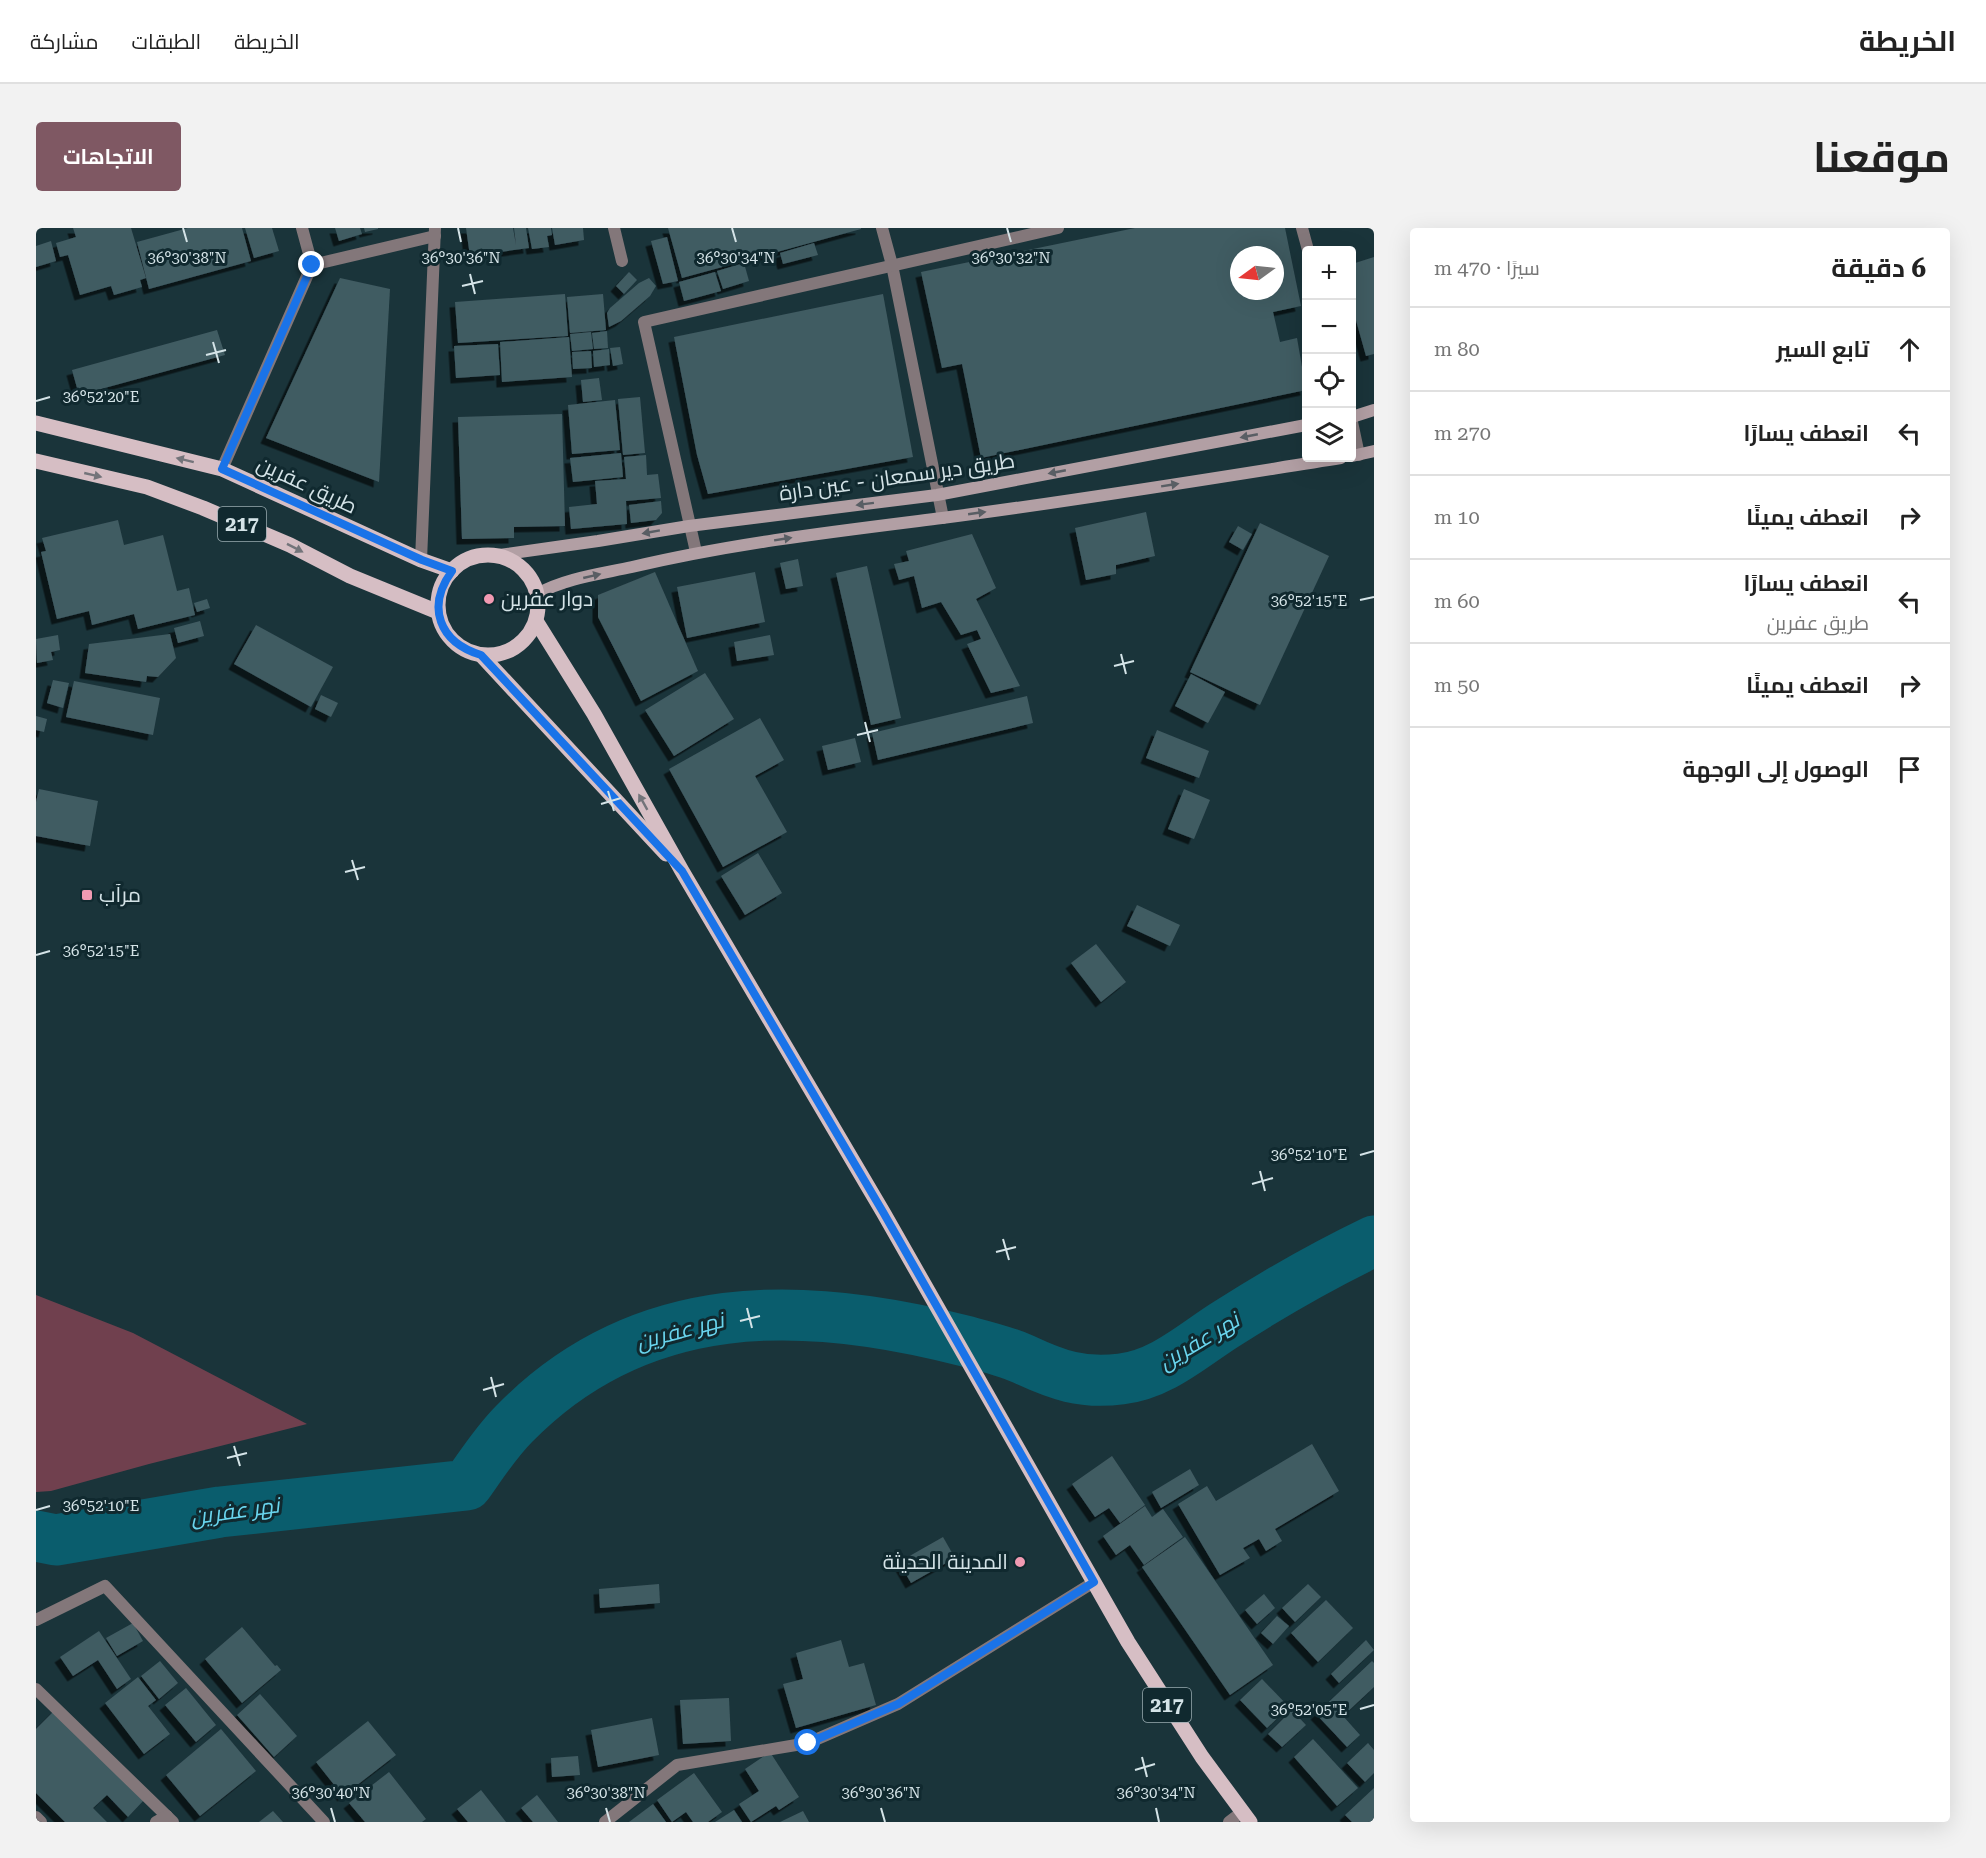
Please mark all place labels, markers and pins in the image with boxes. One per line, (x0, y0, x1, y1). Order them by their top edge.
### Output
place label: دوار عفرين (501, 587, 593, 612)
marker: دوار عفرين (482, 592, 496, 606)
place label: مرآب (99, 883, 141, 907)
marker: مرآب (80, 888, 94, 902)
place label: المدينة الحديثة (883, 1550, 1008, 1574)
marker: المدينة الحديثة (1013, 1555, 1027, 1569)

